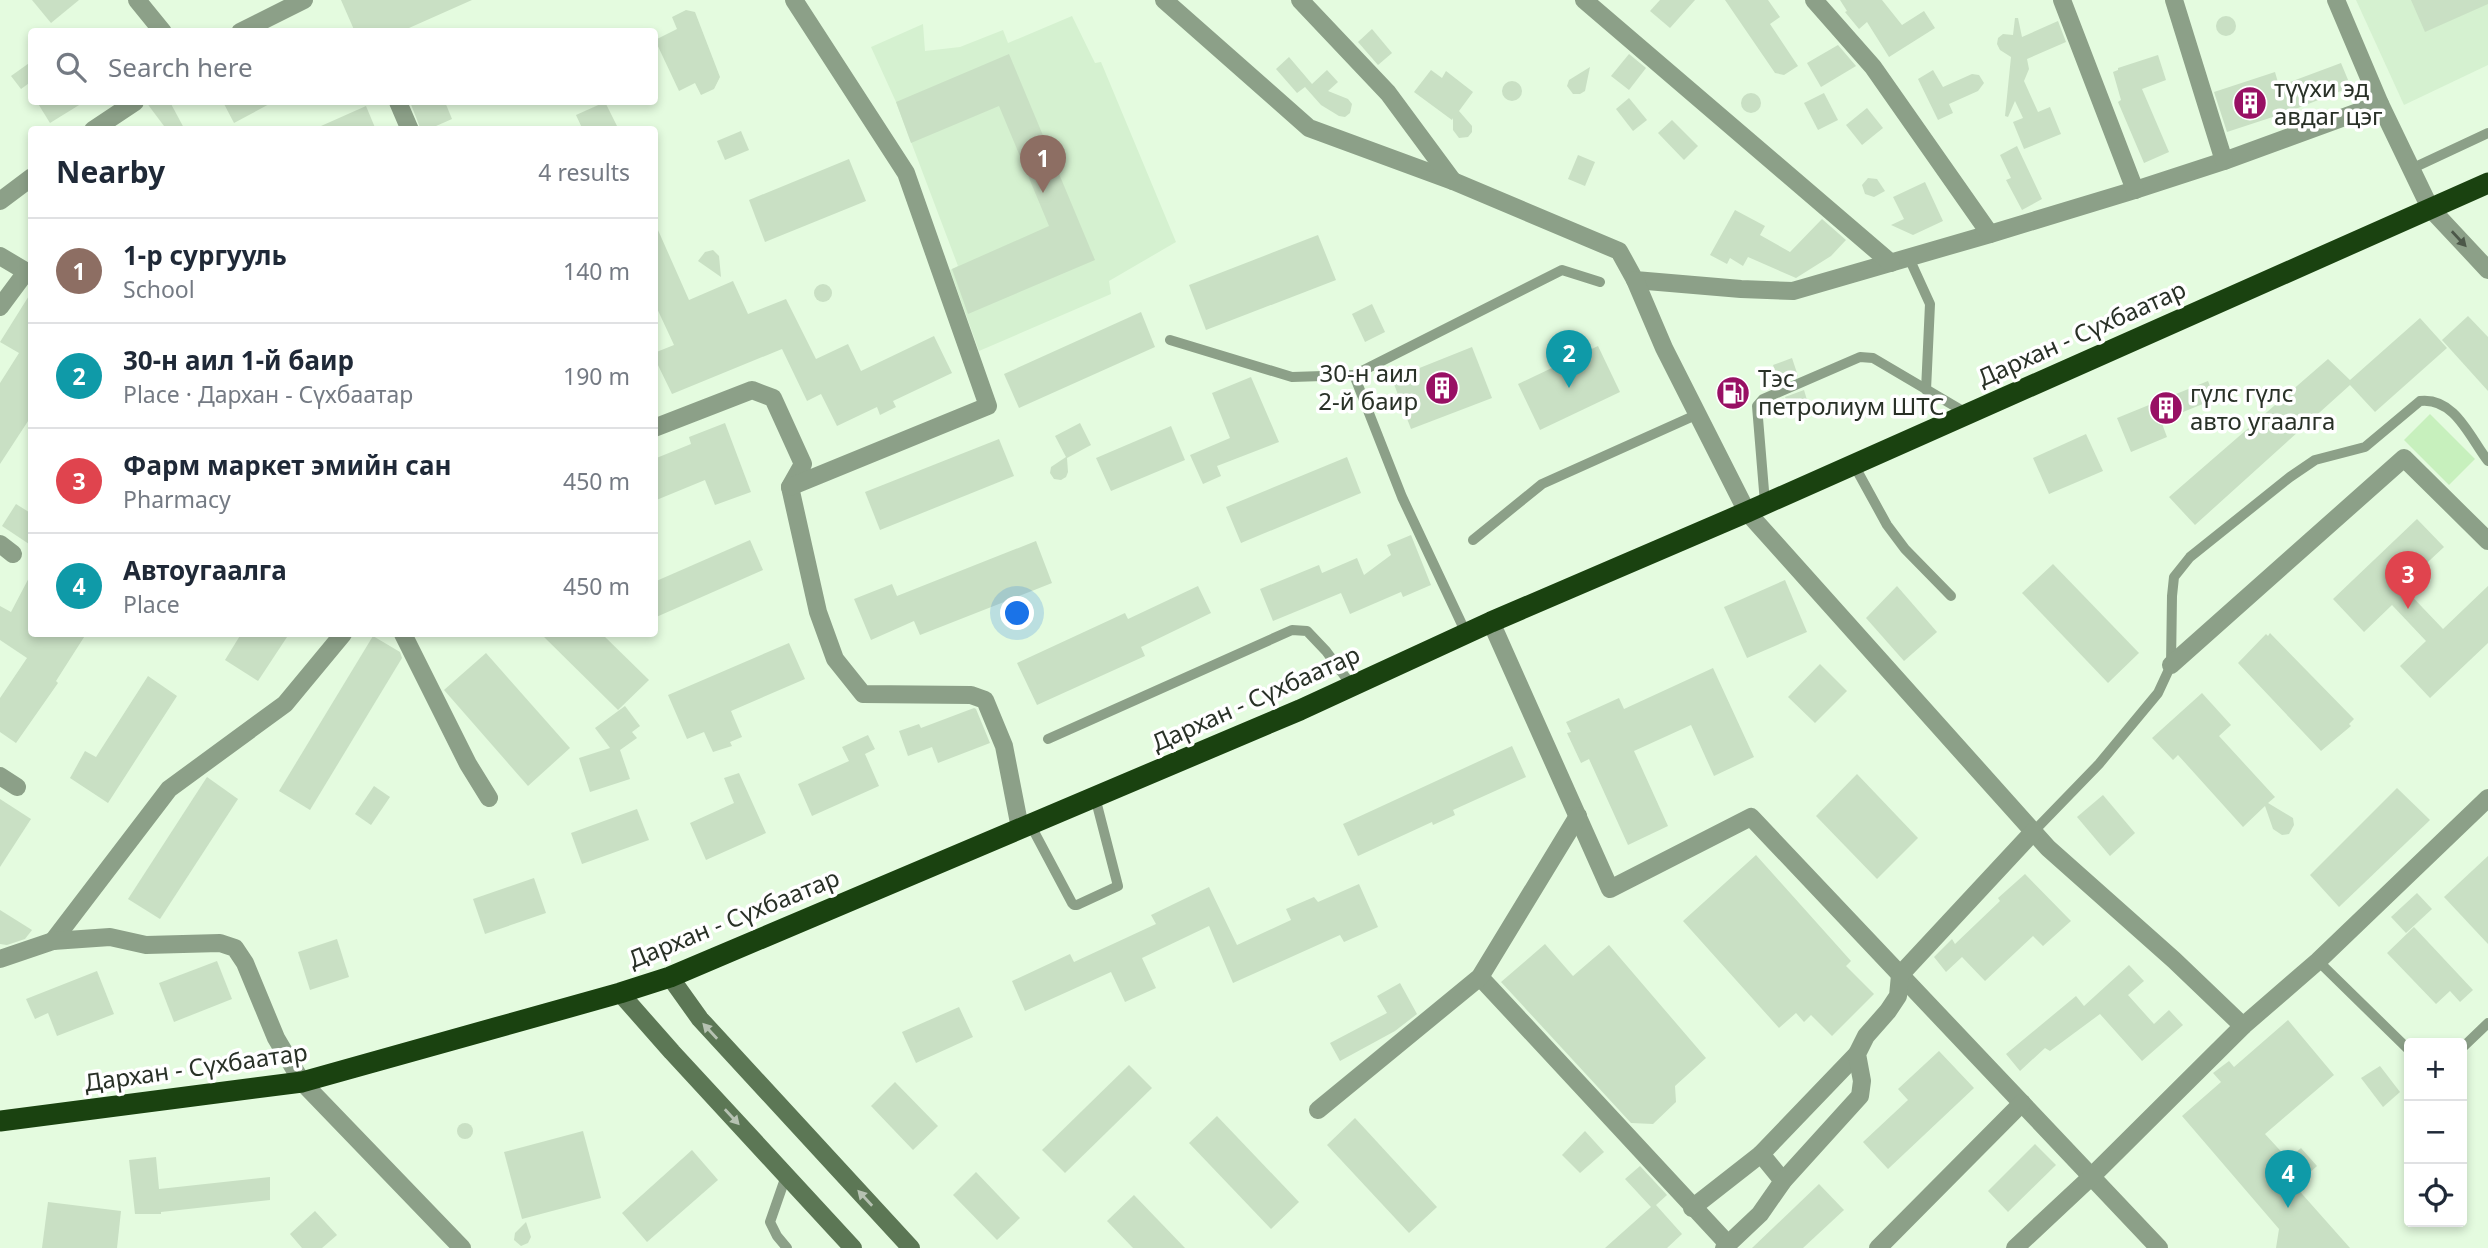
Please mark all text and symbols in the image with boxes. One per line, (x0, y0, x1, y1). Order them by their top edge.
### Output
search box (28, 28, 658, 105)
icon: search (52, 48, 90, 86)
text: Search here (108, 49, 253, 85)
place label: түүхи эд авдаг цэг (2274, 71, 2383, 132)
building icon: түүхи эд авдаг цэг (2231, 84, 2269, 122)
pin: 1 (1020, 135, 1066, 193)
text: Nearby (56, 151, 165, 192)
text: 4 results (538, 156, 630, 188)
one-way arrow (2451, 230, 2467, 248)
text: 1-р сургууль (123, 237, 287, 273)
text: 1 (72, 255, 86, 287)
text: 140 m (563, 255, 630, 287)
street label: Дархан - Сүхбаатар (1972, 272, 2191, 393)
text: School (123, 273, 195, 305)
pin: 2 (1546, 330, 1592, 388)
text: 30-н аил 1-й баир (123, 342, 354, 378)
place label: 30-н аил 2-й баир (1318, 356, 1418, 417)
text: 2 (72, 360, 86, 392)
text: 190 m (563, 360, 630, 392)
place label: Тэс петролиум ШТС (1758, 361, 1944, 422)
building icon: 30-н аил 2-й баир (1423, 369, 1461, 407)
fuel station icon: Тэс петролиум ШТС (1714, 374, 1752, 412)
place label: гүлс гүлс авто угаалга (2190, 376, 2335, 437)
text: Place · Дархан - Сүхбаатар (123, 378, 413, 410)
building icon: гүлс гүлс авто угаалга (2147, 389, 2185, 427)
text: Фарм маркет эмийн сан (123, 447, 451, 483)
text: 3 (72, 465, 86, 497)
text: 450 m (563, 465, 630, 497)
text: Pharmacy (123, 483, 231, 515)
pin: 3 (2385, 551, 2431, 609)
text: Автоугаалга (123, 552, 287, 588)
text: 4 (72, 570, 86, 602)
text: 450 m (563, 570, 630, 602)
text: Place (123, 588, 180, 620)
your location (1000, 596, 1034, 630)
street label: Дархан - Сүхбаатар (1146, 637, 1365, 758)
street label: Дархан - Сүхбаатар (623, 860, 844, 975)
one-way arrow (703, 1023, 719, 1040)
street label: Дархан - Сүхбаатар (82, 1035, 309, 1098)
map controls (2404, 1038, 2467, 1227)
button: + (2404, 1038, 2467, 1101)
button: − (2404, 1101, 2467, 1164)
one-way arrow (723, 1108, 739, 1125)
pin: 4 (2265, 1150, 2311, 1208)
button: locate (2404, 1164, 2467, 1227)
one-way arrow (857, 1189, 873, 1207)

